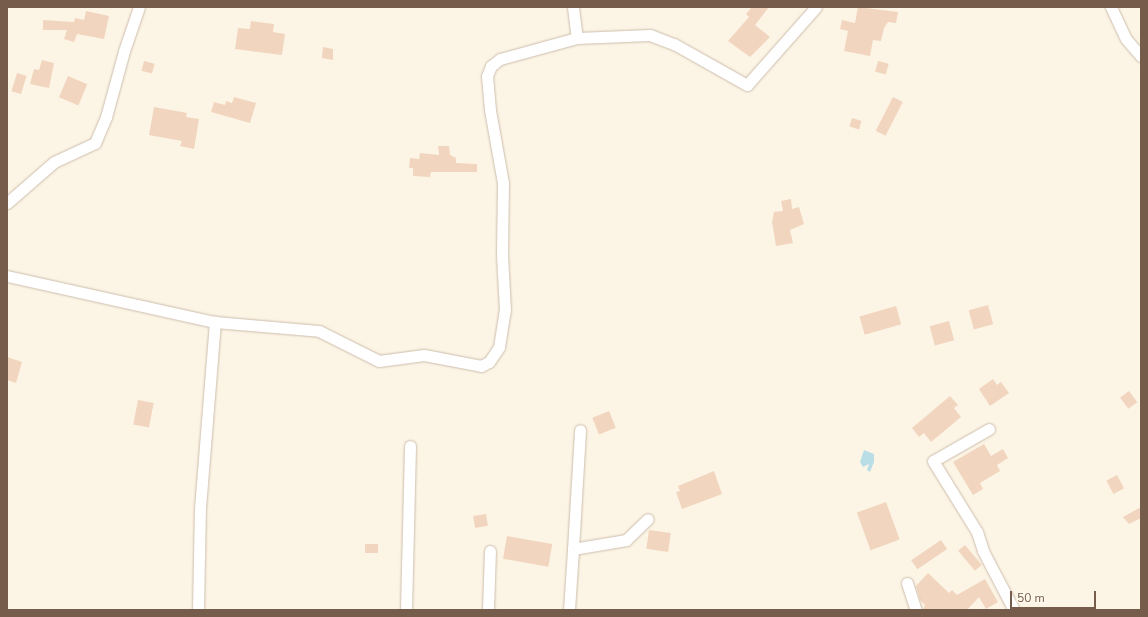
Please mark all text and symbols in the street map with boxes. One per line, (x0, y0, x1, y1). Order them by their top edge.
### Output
scale bar (1012, 583, 1098, 609)
text: 50 m (1017, 590, 1045, 606)

